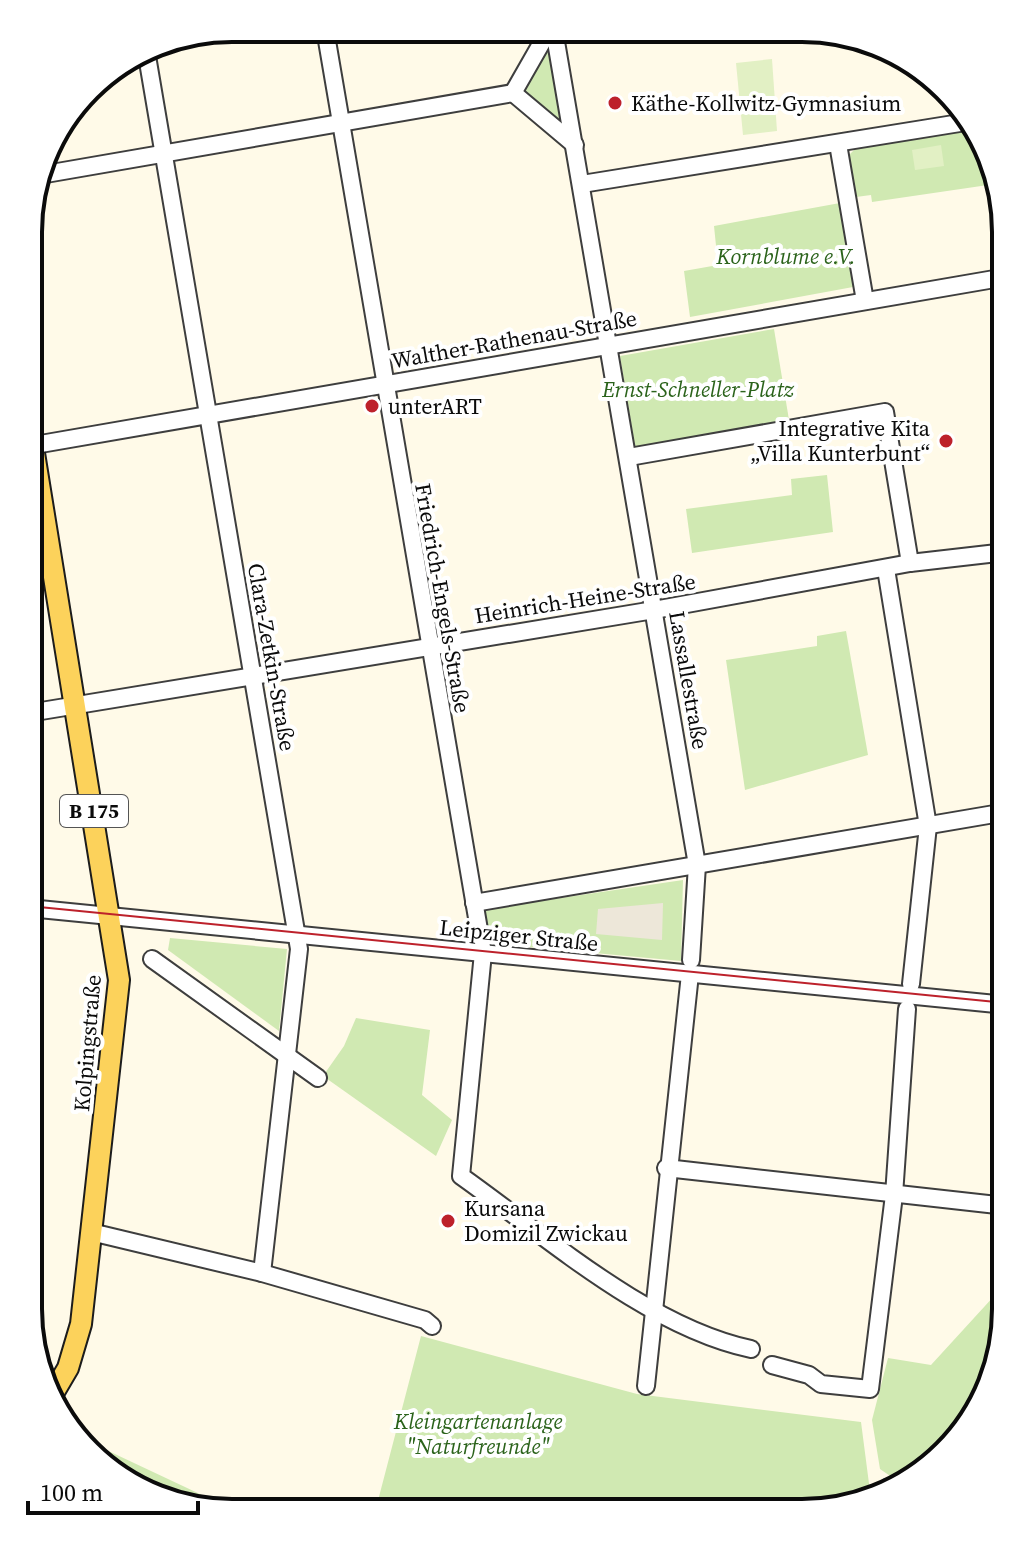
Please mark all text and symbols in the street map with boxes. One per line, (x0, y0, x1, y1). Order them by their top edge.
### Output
place label: Käthe-Kollwitz-Gymnasium (631, 88, 901, 118)
marker: Käthe-Kollwitz-Gymnasium (606, 94, 624, 112)
park label: Kornblume e.V. (715, 241, 856, 271)
street label: Walther-Rathenau-Straße (389, 303, 639, 375)
park label: Ernst-Schneller-Platz (601, 374, 795, 404)
place label: unterART (388, 391, 482, 421)
marker: unterART (363, 397, 381, 415)
place label: Integrative Kita „Villa Kunterbunt“ (751, 413, 931, 468)
marker: Integrative Kita „Villa Kunterbunt“ (937, 432, 955, 450)
street label: Friedrich-Engels-Straße (408, 481, 478, 715)
street label: Clara-Zetkin-Straße (241, 561, 303, 753)
street label: Heinrich-Heine-Straße (472, 566, 698, 630)
street label: Lassallestraße (662, 608, 716, 752)
road number: B 175 (60, 795, 128, 827)
street label: Leipziger Straße (438, 912, 600, 958)
street label: Kolpingstraße (66, 973, 108, 1113)
place label: Kursana Domizil Zwickau (464, 1193, 628, 1248)
marker: Kursana Domizil Zwickau (439, 1212, 457, 1230)
park label: Kleingartenanlage "Naturfreunde" (393, 1406, 562, 1461)
scale bar (28, 1465, 198, 1515)
text: 100 m (40, 1476, 103, 1509)

